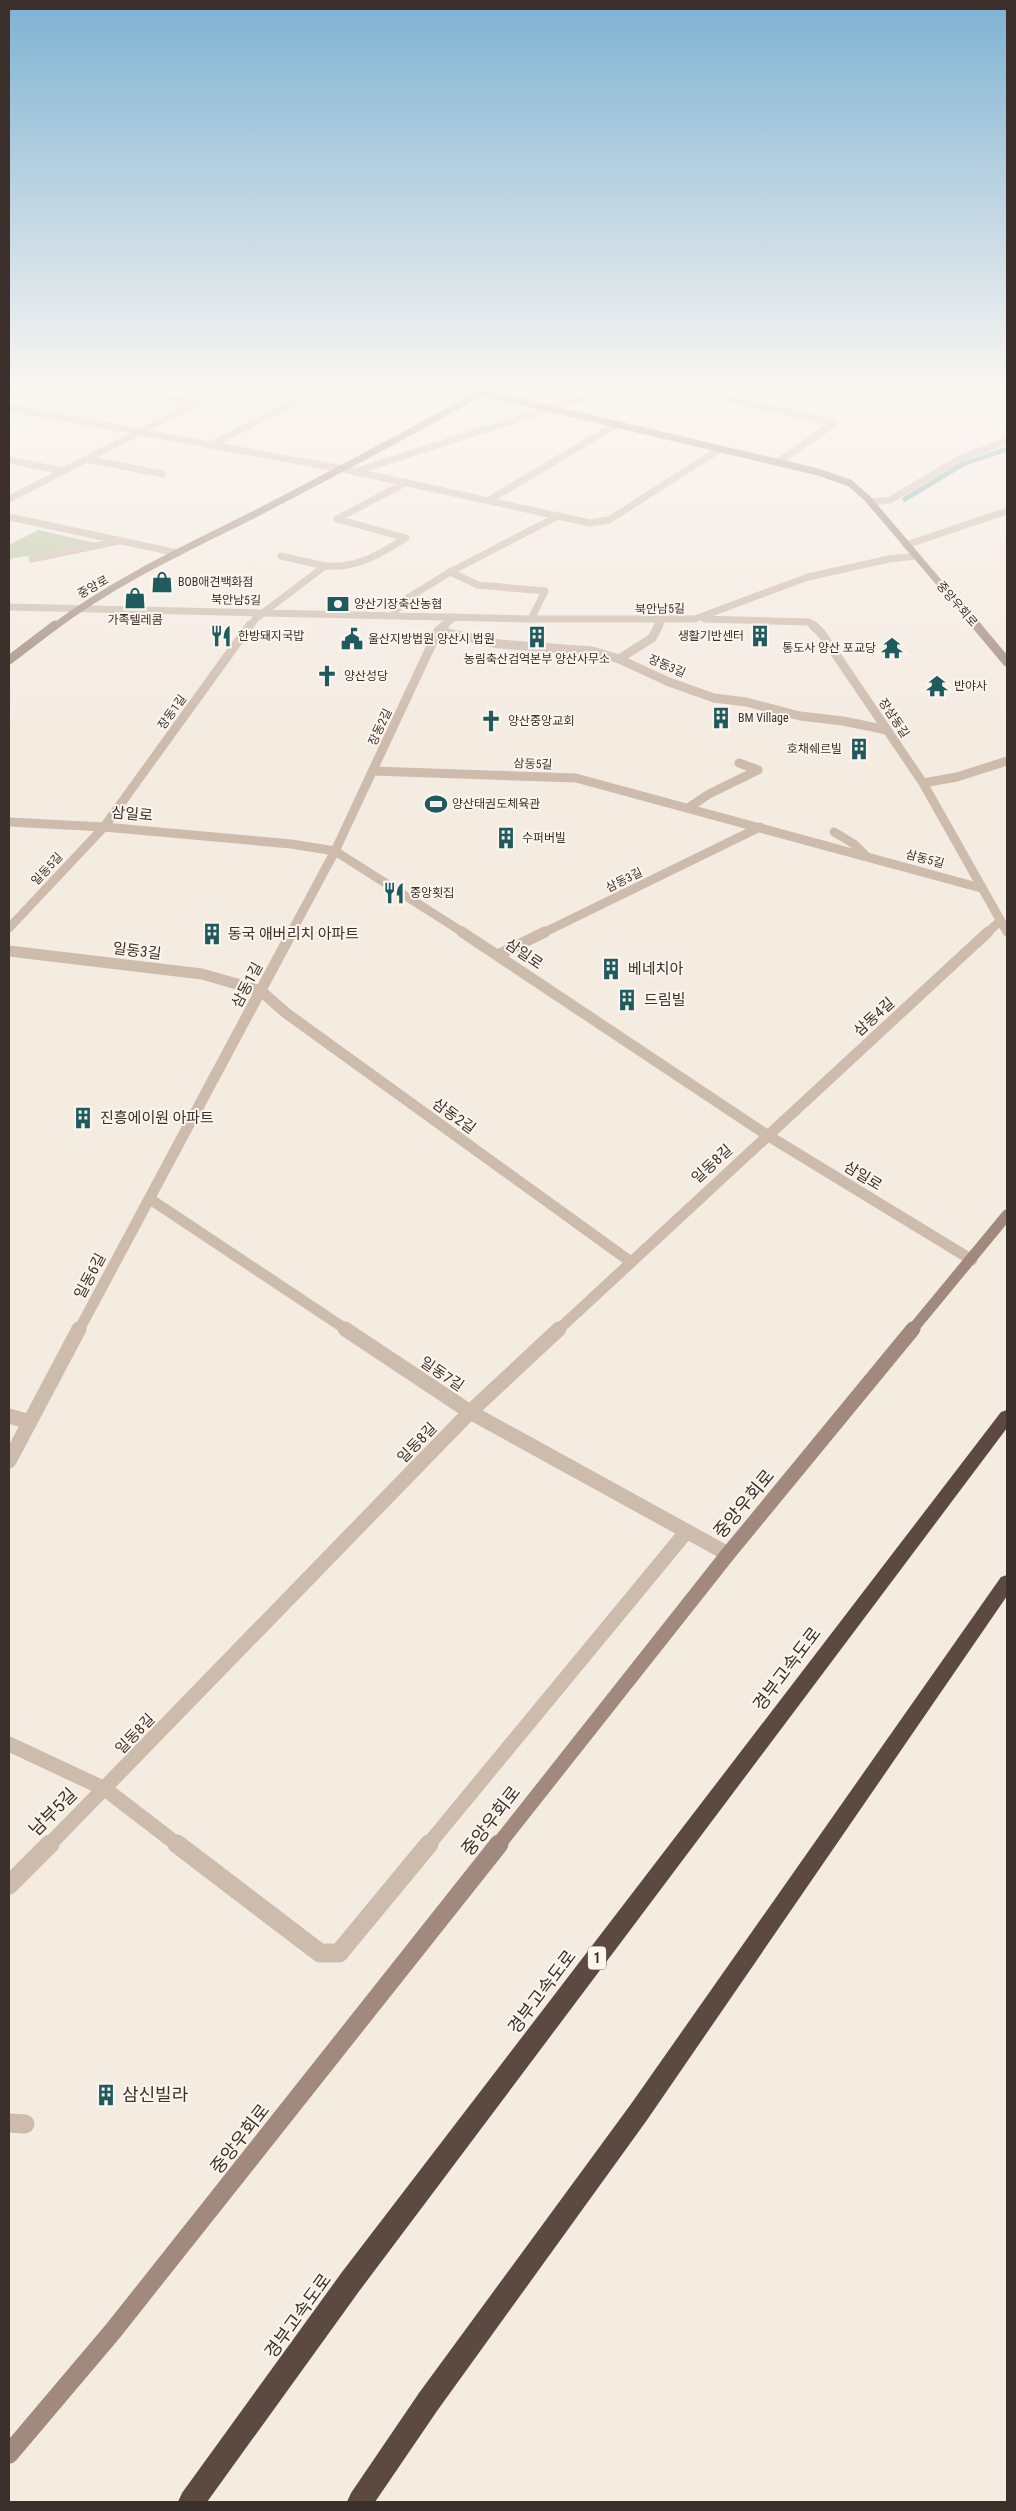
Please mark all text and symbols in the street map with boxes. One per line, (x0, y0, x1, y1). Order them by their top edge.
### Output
shop icon: BOB애견백화점 (149, 569, 175, 595)
street label: 중앙로 (75, 573, 111, 601)
place label: BOB애견백화점 (178, 575, 254, 589)
street label: 중앙우회로 (934, 579, 980, 629)
shop icon: 가족텔레콤 (122, 585, 148, 611)
bank icon: 양산기장축산농협 (325, 591, 351, 617)
street label: 북안남5길 (211, 593, 261, 607)
place label: 양산기장축산농협 (354, 597, 442, 611)
street label: 북안남5길 (635, 602, 685, 616)
place label: 가족텔레콤 (107, 613, 163, 627)
restaurant icon: 한방돼지국밥 (208, 623, 234, 649)
building icon: 생활기반센터 (747, 623, 773, 649)
building icon: 농림축산검역본부 양산사무소 (524, 624, 550, 650)
public building icon: 울산지방법원 양산시 법원 (339, 626, 365, 652)
place label: 한방돼지국밥 (238, 629, 304, 643)
place label: 생활기반센터 (678, 629, 744, 643)
place label: 울산지방법원 양산시 법원 (368, 632, 495, 646)
temple icon: 통도사 양산 포교당 (879, 635, 905, 661)
place label: 통도사 양산 포교당 (782, 641, 876, 655)
place label: 농림축산검역본부 양산사무소 (464, 652, 610, 666)
street label: 장동3길 (646, 652, 688, 680)
church icon: 양산성당 (314, 663, 340, 689)
place label: 양산성당 (344, 669, 388, 683)
temple icon: 반야사 (924, 673, 950, 699)
place label: 반야사 (954, 679, 987, 693)
street label: 장동1길 (155, 692, 189, 732)
street label: 장삼동길 (876, 696, 912, 740)
building icon: BM Village (708, 705, 734, 731)
street label: 장동2길 (365, 706, 395, 748)
church icon: 양산중앙교회 (478, 708, 504, 734)
place label: BM Village (738, 711, 789, 725)
place label: 양산중앙교회 (508, 714, 574, 728)
building icon: 호채쉐르빌 (846, 736, 872, 762)
place label: 호채쉐르빌 (787, 742, 842, 756)
street label: 삼동5길 (513, 756, 553, 772)
sports icon: 양산태권도체육관 (423, 791, 449, 817)
place label: 양산태권도체육관 (452, 797, 540, 811)
street label: 삼일로 (111, 803, 153, 825)
building icon: 수퍼버빌 (493, 825, 519, 851)
place label: 수퍼버빌 (522, 831, 566, 845)
street label: 삼동5길 (904, 847, 946, 871)
street label: 일동5길 (29, 850, 65, 888)
street label: 삼동3길 (603, 865, 645, 895)
restaurant icon: 중앙횟집 (381, 880, 407, 906)
place label: 중앙횟집 (410, 886, 454, 900)
building icon: 동국 애버리치 아파트 (199, 921, 225, 947)
place label: 동국 애버리치 아파트 (228, 925, 359, 943)
street label: 삼일로 (502, 935, 546, 973)
street label: 일동3길 (112, 939, 162, 963)
building icon: 베네치아 (598, 956, 624, 982)
street label: 삼동1길 (228, 959, 266, 1011)
place label: 베네치아 (628, 960, 683, 978)
building icon: 드림빌 (614, 987, 640, 1013)
place label: 드림빌 (644, 991, 685, 1009)
street label: 삼동4길 (850, 994, 898, 1040)
street label: 삼동2길 (429, 1094, 479, 1138)
building icon: 진흥에이원 아파트 (70, 1105, 96, 1131)
place label: 진흥에이원 아파트 (100, 1109, 214, 1127)
street label: 일동8길 (688, 1141, 736, 1187)
street label: 삼일로 (841, 1158, 885, 1194)
street label: 일동6길 (71, 1250, 109, 1302)
street label: 일동7길 (417, 1353, 467, 1395)
street label: 일동8길 (394, 1419, 440, 1467)
street label: 중앙우회로 (709, 1465, 778, 1542)
street label: 경부고속도로 (748, 1623, 825, 1715)
street label: 일동8길 (112, 1710, 158, 1758)
street label: 중앙우회로 (457, 1782, 524, 1860)
street label: 남부5길 (25, 1784, 81, 1840)
street label: 경부고속도로 (503, 1946, 580, 2038)
road number: 1 (588, 1946, 606, 1970)
building icon: 삼신빌라 (93, 2082, 119, 2108)
place label: 삼신빌라 (122, 2084, 189, 2105)
street label: 중앙우회로 (206, 2100, 273, 2178)
street label: 경부고속도로 (260, 2269, 335, 2362)

